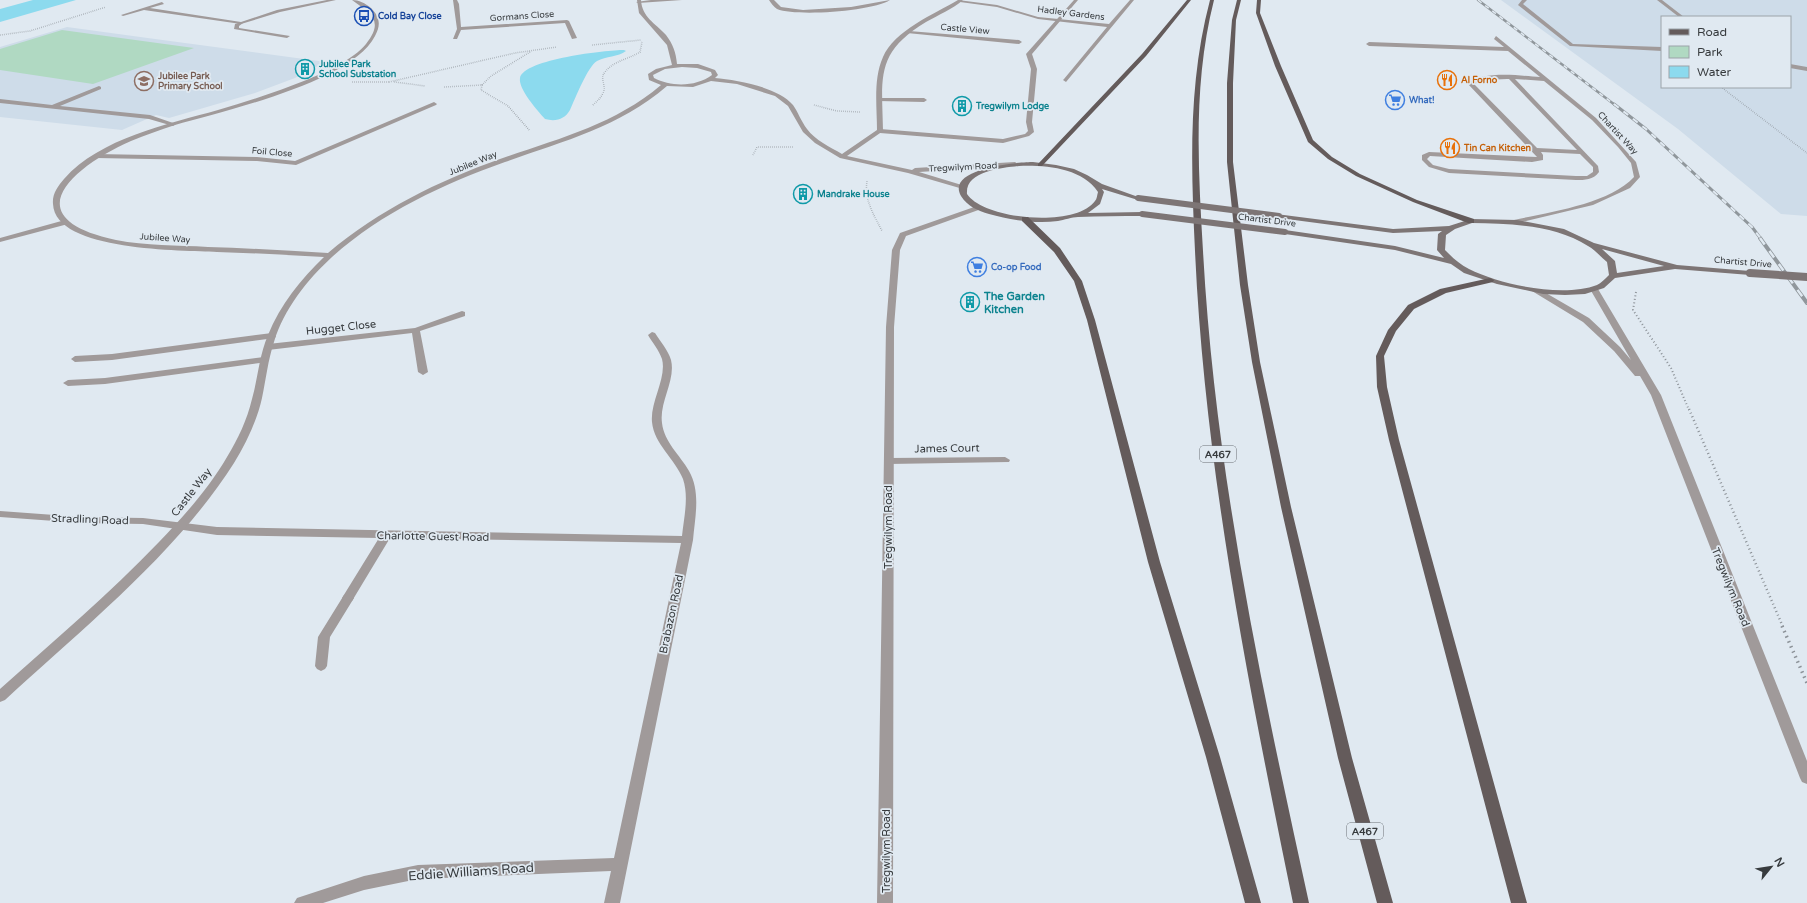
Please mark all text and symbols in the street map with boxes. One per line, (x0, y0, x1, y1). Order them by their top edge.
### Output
street label: Hadley Gardens (1037, 4, 1105, 23)
bus stop icon: Cold Bay Close (353, 5, 375, 27)
street label: Gormans Close (489, 9, 555, 24)
place label: Cold Bay Close (378, 11, 442, 22)
legend (1661, 16, 1791, 88)
street label: Castle View (940, 22, 990, 37)
text: Road (1697, 25, 1727, 39)
text: Park (1697, 45, 1723, 59)
building icon: Jubilee Park School Substation (294, 58, 316, 80)
place label: Jubilee Park School Substation (318, 59, 396, 80)
text: Water (1697, 65, 1732, 79)
restaurant icon: Al Forno (1436, 69, 1458, 91)
school or university icon: Jubilee Park Primary School (133, 70, 155, 92)
place label: Jubilee Park Primary School (157, 71, 223, 92)
place label: Al Forno (1461, 75, 1498, 86)
supermarket icon: What! (1384, 89, 1406, 111)
building icon: Tregwilym Lodge (951, 95, 973, 117)
place label: What! (1409, 95, 1435, 106)
place label: Tregwilym Lodge (975, 101, 1049, 112)
street label: Chartist Way (1595, 110, 1640, 157)
restaurant icon: Tin Can Kitchen (1439, 137, 1461, 159)
place label: Tin Can Kitchen (1463, 143, 1531, 154)
street label: Foil Close (251, 145, 293, 160)
street label: Jubilee Way (448, 149, 499, 178)
street label: Tregwilym Road (928, 160, 998, 175)
building icon: Mandrake House (792, 183, 814, 205)
place label: Mandrake House (817, 189, 890, 200)
street label: Chartist Drive (1237, 211, 1296, 229)
street label: Jubilee Way (139, 231, 191, 246)
street label: Chartist Drive (1714, 254, 1772, 271)
supermarket icon: Co-op Food (966, 256, 988, 278)
place label: Co-op Food (991, 262, 1042, 273)
place label: The Garden Kitchen (983, 290, 1045, 316)
building icon: The Garden Kitchen (959, 291, 981, 313)
street label: Hugget Close (305, 317, 377, 338)
street label: James Court (914, 441, 980, 456)
road number: A467 (1200, 446, 1236, 462)
street label: Castle Way (168, 465, 214, 519)
street label: Tregwilym Road (882, 485, 895, 569)
street label: Stradling Road (51, 512, 129, 527)
street label: Charlotte Guest Road (377, 529, 490, 544)
street label: Tregwilym Road (1709, 546, 1752, 629)
street label: Brabazon Road (657, 573, 686, 655)
street label: Tregwilym Road (880, 809, 893, 893)
road number: A467 (1347, 823, 1383, 839)
north arrow (1751, 847, 1791, 887)
text: N (1771, 855, 1787, 869)
street label: Eddie Williams Road (408, 860, 534, 884)

